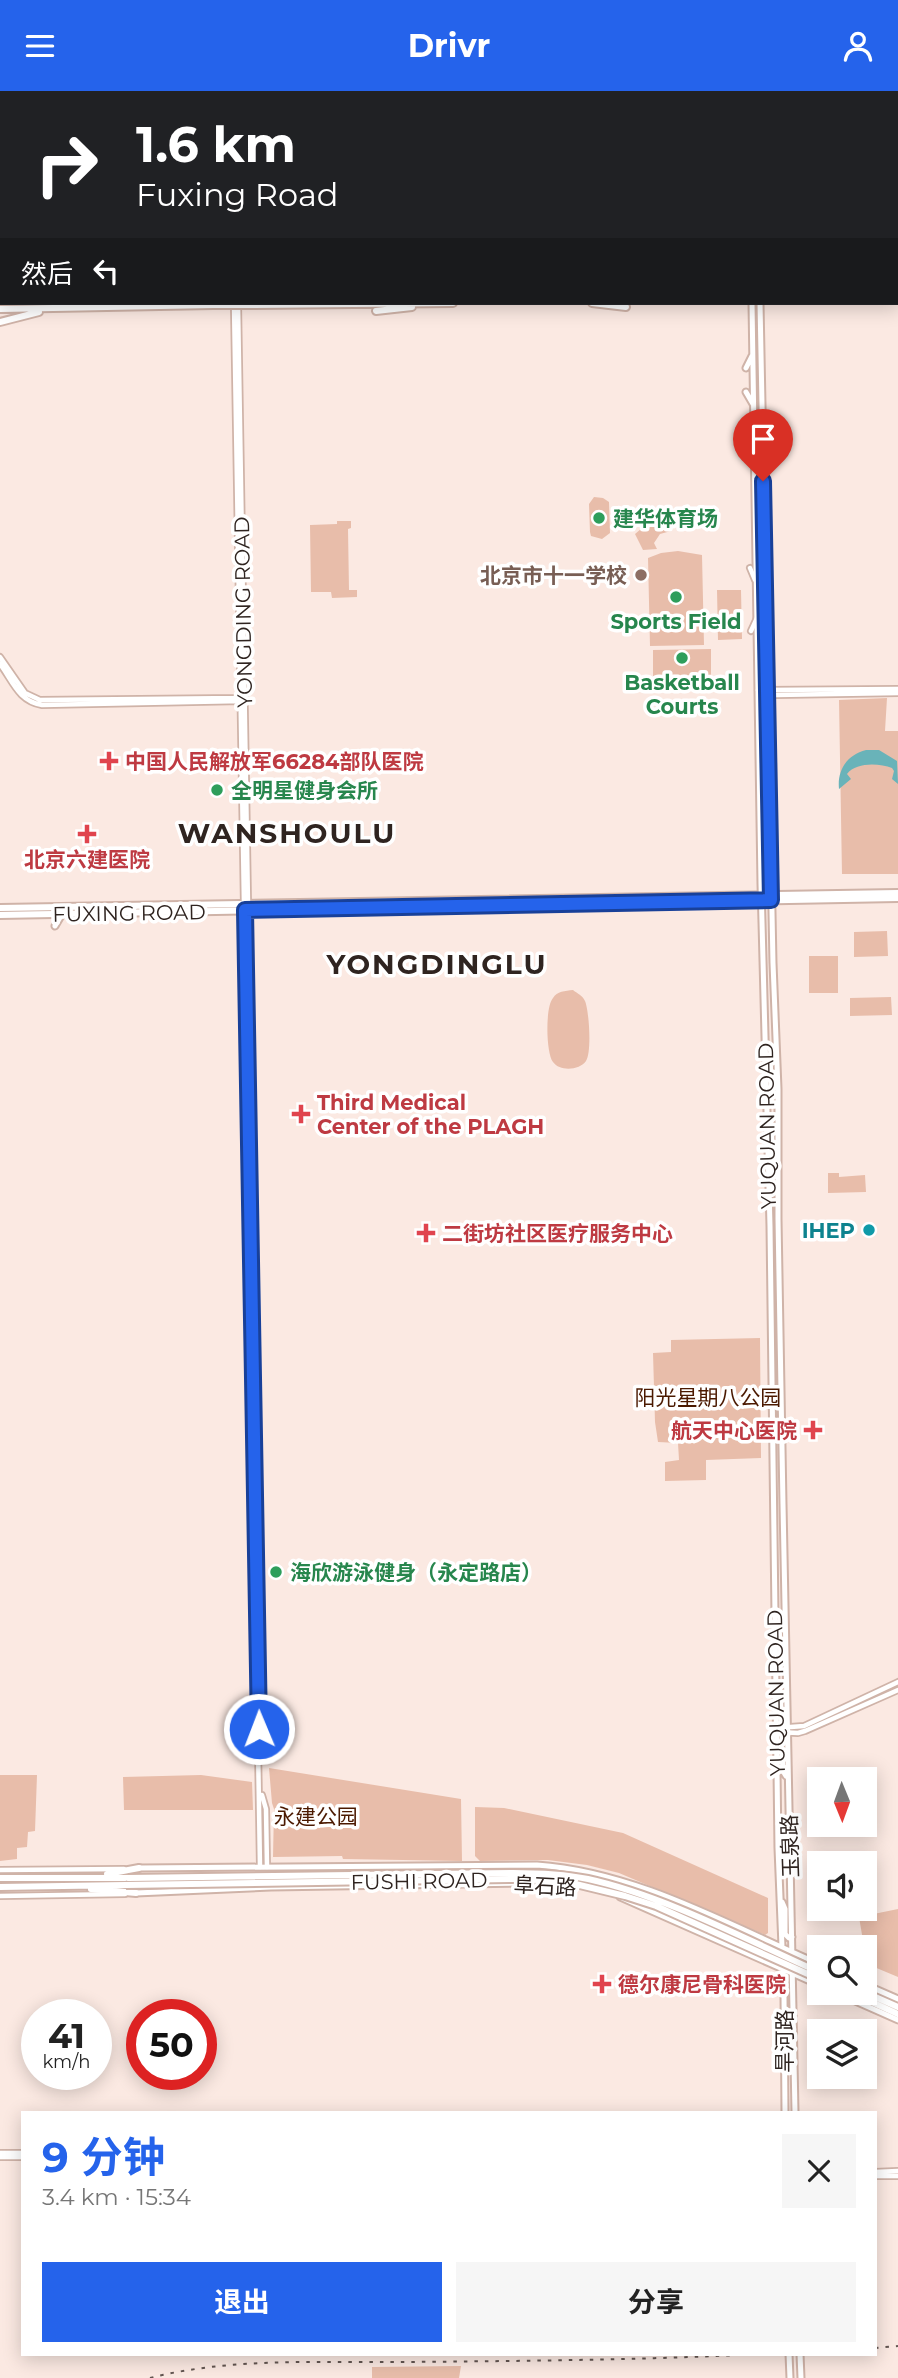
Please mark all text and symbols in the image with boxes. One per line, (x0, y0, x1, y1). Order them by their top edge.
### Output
text: Drivr (408, 26, 490, 65)
icon: menu (21, 27, 59, 65)
icon: person (839, 27, 877, 65)
text: 1.6 km (136, 115, 296, 174)
icon: right (21, 119, 112, 210)
text: Fuxing Road (136, 175, 339, 214)
icon: left (87, 252, 125, 290)
text: 然后 (21, 258, 73, 290)
pin (733, 409, 793, 481)
icon: arrive (744, 420, 782, 458)
place label: 建华体育场 (613, 506, 718, 531)
marker: 建华体育场 (591, 510, 607, 526)
street label: YONGDING ROAD (229, 516, 257, 708)
place label: 北京市十一学校 (480, 563, 627, 588)
marker: 北京市十一学校 (633, 567, 649, 583)
marker: Sports Field (668, 589, 684, 605)
place label: Sports Field (610, 609, 742, 634)
marker: Basketball Courts (674, 650, 690, 666)
place label: Basketball Courts (624, 670, 740, 719)
place label: 中国人民解放军66284部队医院 (125, 749, 423, 774)
marker: 中国人民解放军66284部队医院 (99, 751, 119, 771)
place label: 全明星健身会所 (231, 778, 378, 803)
marker: 全明星健身会所 (209, 782, 225, 798)
district label: WANSHOULU (178, 816, 396, 850)
marker: 北京六建医院 (77, 824, 97, 844)
place label: 北京六建医院 (24, 847, 150, 872)
street label: FUXING ROAD (52, 899, 206, 927)
district label: YONGDINGLU (325, 947, 548, 981)
street label: YUQUAN ROAD (753, 1043, 781, 1209)
place label: Third Medical Center of the PLAGH (317, 1090, 544, 1139)
marker: Third Medical Center of the PLAGH (291, 1104, 311, 1124)
place label: IHEP (802, 1218, 855, 1243)
place label: 二街坊社区医疗服务中心 (442, 1221, 673, 1246)
marker: IHEP (861, 1222, 877, 1238)
marker: 二街坊社区医疗服务中心 (416, 1223, 436, 1243)
park label: 阳光星期八公园 (635, 1385, 782, 1410)
place label: 航天中心医院 (671, 1418, 797, 1443)
marker: 航天中心医院 (803, 1420, 823, 1440)
place label: 海欣游泳健身（永定路店） (290, 1560, 542, 1585)
marker: 海欣游泳健身（永定路店） (268, 1564, 284, 1580)
street label: YUQUAN ROAD (762, 1610, 790, 1776)
position arrow (222, 1692, 296, 1766)
north arrow (807, 1767, 877, 1837)
map controls (807, 1767, 877, 2089)
park label: 永建公园 (274, 1804, 358, 1829)
street label: 玉泉路 (776, 1814, 804, 1878)
button: sound (807, 1851, 877, 1921)
street label: FUSHI ROAD (350, 1867, 488, 1895)
street label: 阜石路 (513, 1872, 577, 1900)
button: search (807, 1935, 877, 2005)
place label: 德尔康尼骨科医院 (618, 1972, 786, 1997)
marker: 德尔康尼骨科医院 (592, 1974, 612, 1994)
speed limit sign: 50 (126, 1999, 217, 2090)
street label: 旱河路 (772, 2010, 797, 2073)
text: 41 (48, 2014, 85, 2057)
button: layers (807, 2019, 877, 2089)
text: km/h (42, 2051, 91, 2073)
text: 9 分钟 (42, 2131, 165, 2183)
button: close (782, 2134, 856, 2208)
text: 3.4 km · 15:34 (42, 2183, 191, 2211)
button: 退出 (42, 2262, 442, 2342)
button: 分享 (456, 2262, 856, 2342)

